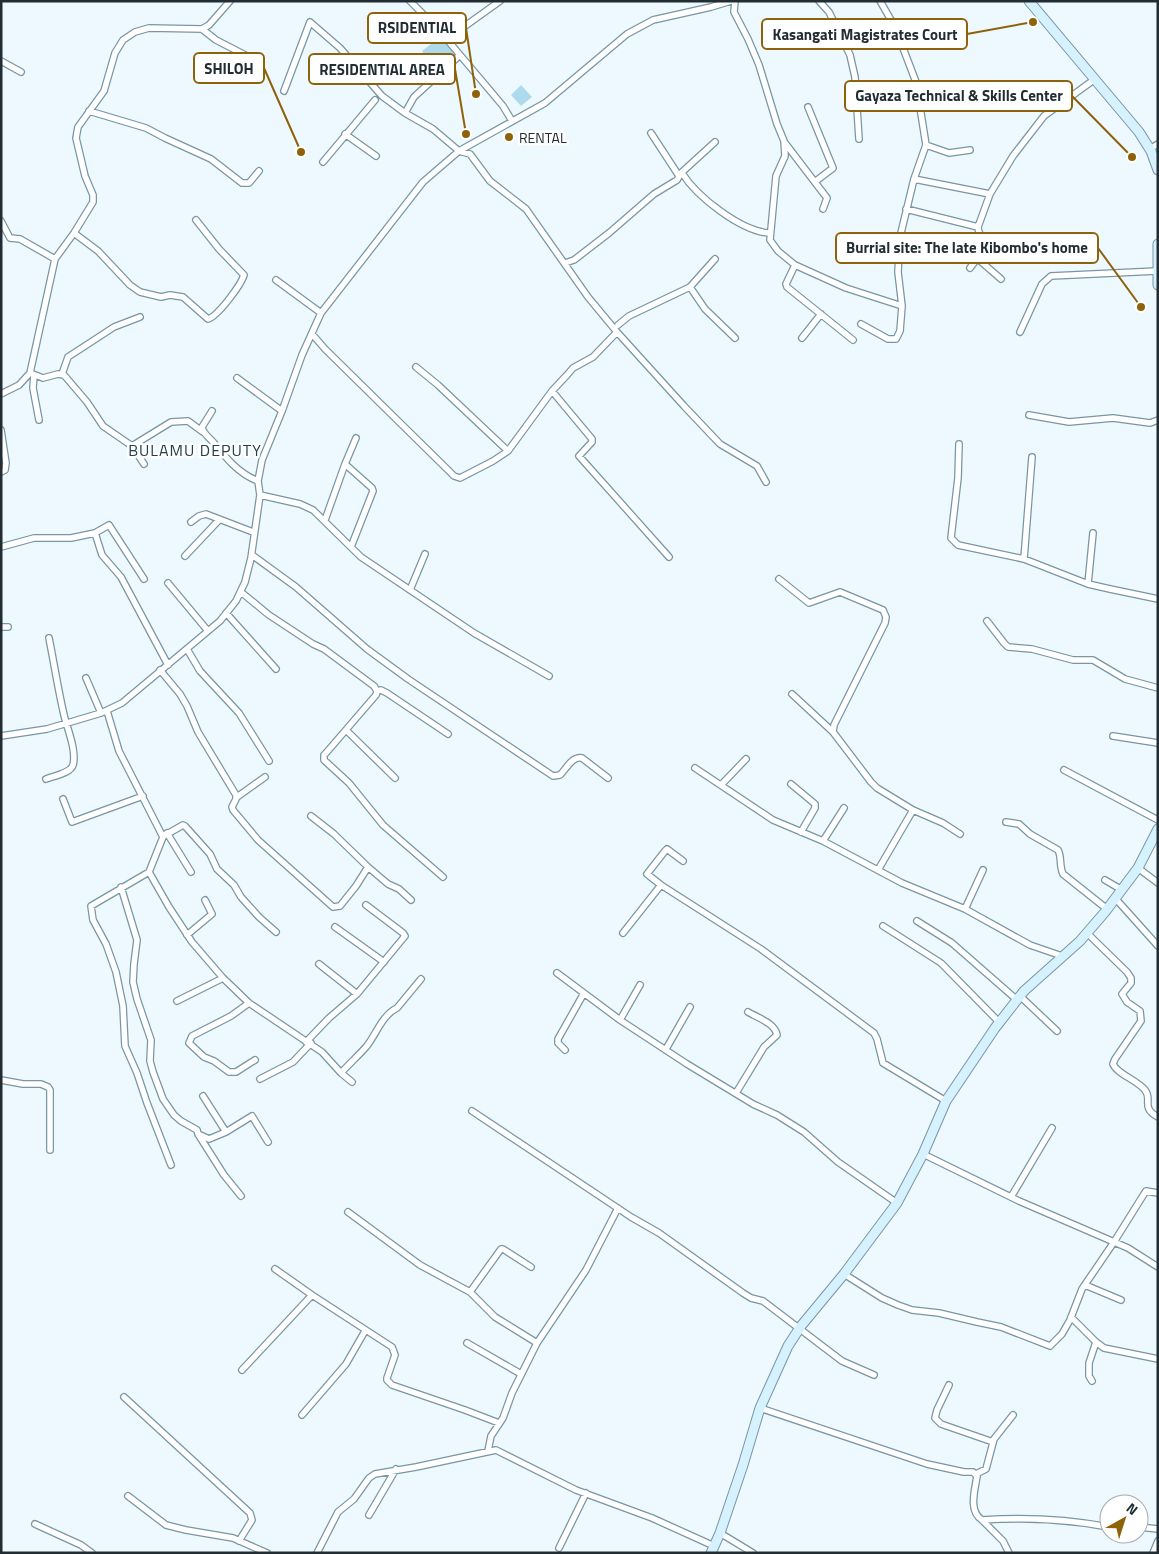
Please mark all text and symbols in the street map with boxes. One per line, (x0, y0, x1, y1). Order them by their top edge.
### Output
callout: RSIDENTIAL (368, 13, 466, 43)
text: RSIDENTIAL (378, 16, 456, 39)
callout: Kasangati Magistrates Court (762, 19, 967, 49)
text: Kasangati Magistrates Court (773, 23, 958, 46)
callout: SHILOH (194, 53, 264, 83)
callout: RESIDENTIAL AREA (309, 54, 455, 84)
text: SHILOH (204, 57, 254, 80)
text: RESIDENTIAL AREA (319, 58, 445, 81)
callout: Gayaza Technical & Skills Center (845, 81, 1072, 111)
text: Gayaza Technical & Skills Center (855, 84, 1063, 107)
place label: RENTAL (519, 127, 567, 148)
marker: RENTAL (503, 131, 515, 143)
callout: Burrial site: The late Kibombo's home (836, 233, 1098, 263)
text: Burrial site: The late Kibombo's home (846, 236, 1088, 259)
district label: BULAMU DEPUTY (128, 438, 262, 462)
north arrow (1099, 1494, 1149, 1544)
text: N (1122, 1497, 1143, 1520)

